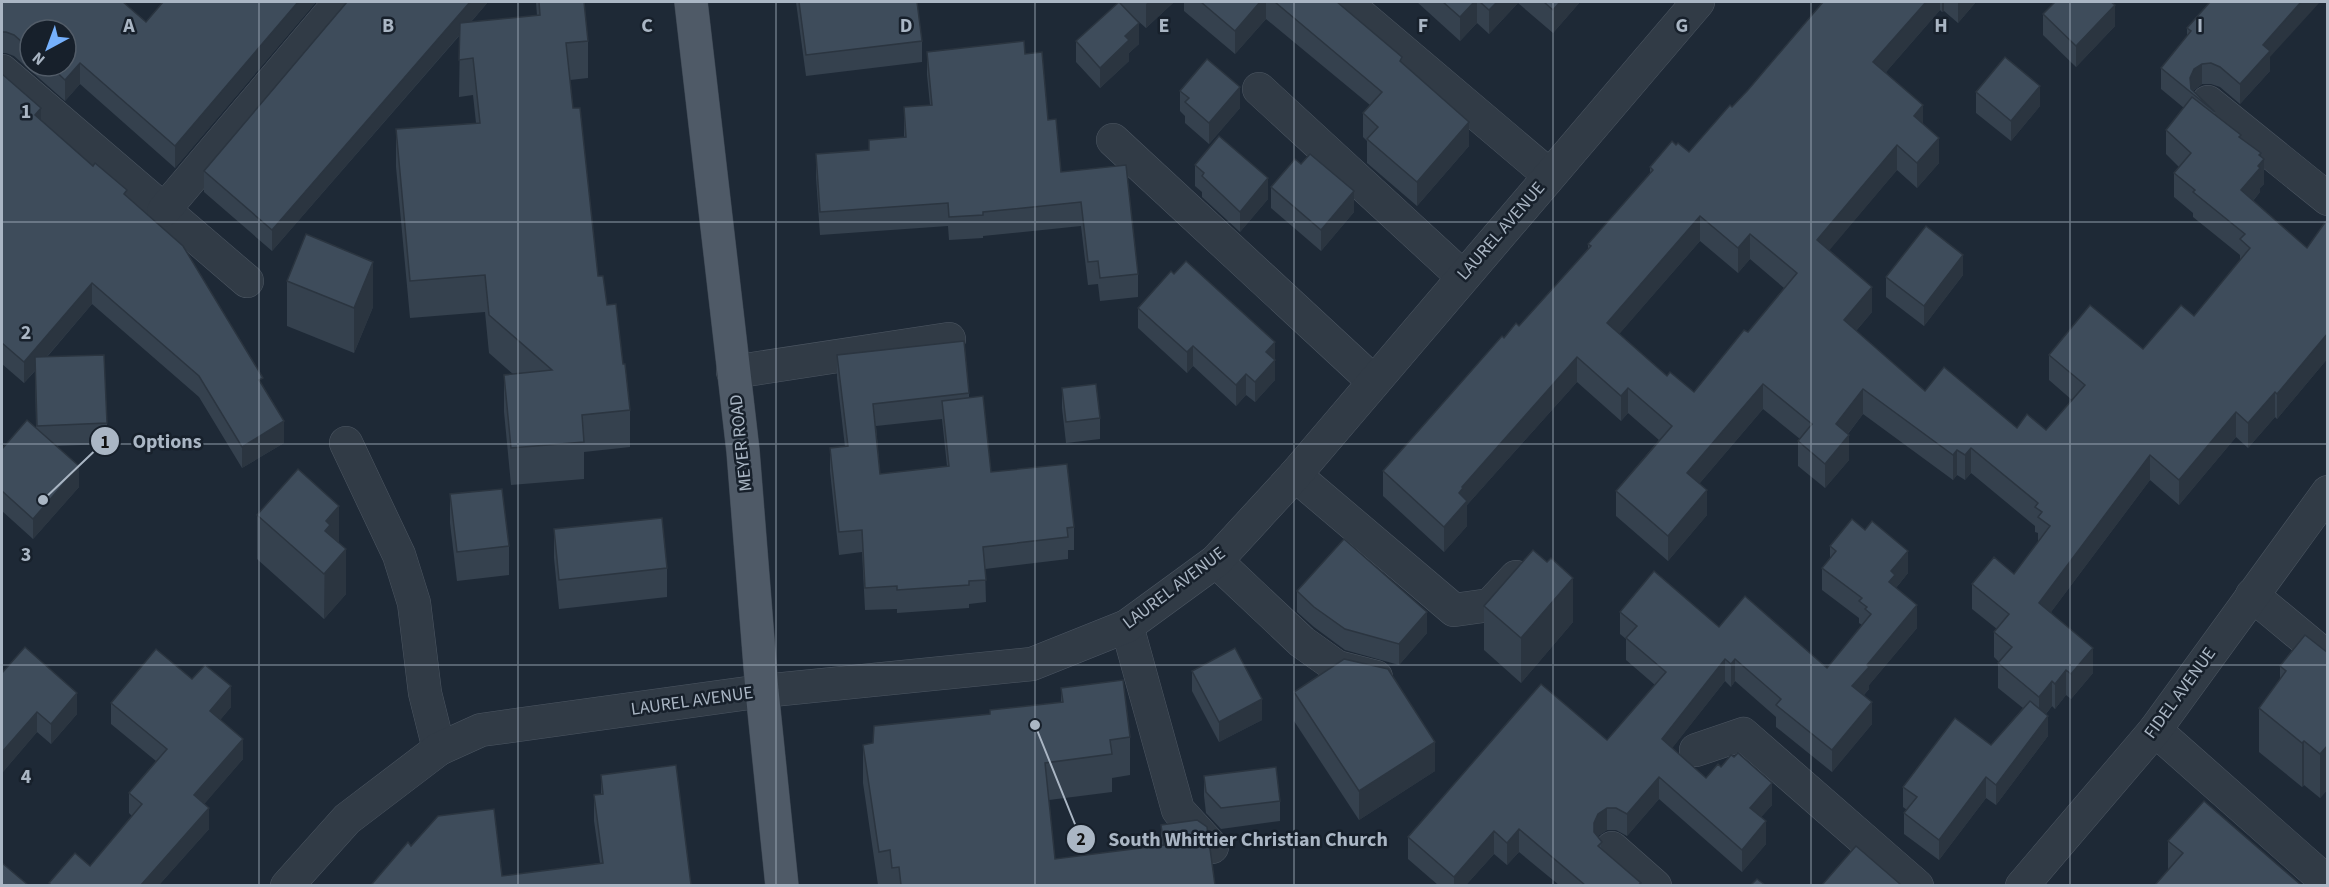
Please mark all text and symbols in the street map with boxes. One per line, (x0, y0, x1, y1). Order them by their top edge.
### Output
text: A (122, 12, 135, 40)
text: B (382, 12, 394, 40)
text: C (641, 12, 653, 40)
text: D (900, 12, 912, 40)
text: E (1159, 12, 1169, 40)
text: F (1418, 12, 1428, 40)
text: G (1676, 12, 1688, 40)
text: H (1934, 12, 1948, 40)
text: I (2197, 12, 2203, 40)
north arrow (18, 18, 78, 78)
text: N (28, 47, 50, 70)
text: 1 (21, 98, 31, 126)
street label: LAUREL AVENUE (1451, 176, 1551, 286)
text: 2 (21, 319, 31, 347)
street label: MEYER ROAD (723, 393, 759, 493)
callout: Options (90, 422, 214, 460)
text: Options (132, 428, 202, 456)
text: 1 (100, 430, 110, 455)
text: 3 (21, 541, 31, 569)
street label: LAUREL AVENUE (1117, 541, 1231, 635)
street label: FIDEL AVENUE (2138, 642, 2222, 744)
street label: LAUREL AVENUE (629, 680, 755, 722)
text: 4 (21, 763, 32, 791)
callout: South Whittier Christian Church (1066, 820, 1400, 858)
text: South Whittier Christian Church (1108, 826, 1388, 854)
text: 2 (1076, 827, 1086, 852)

